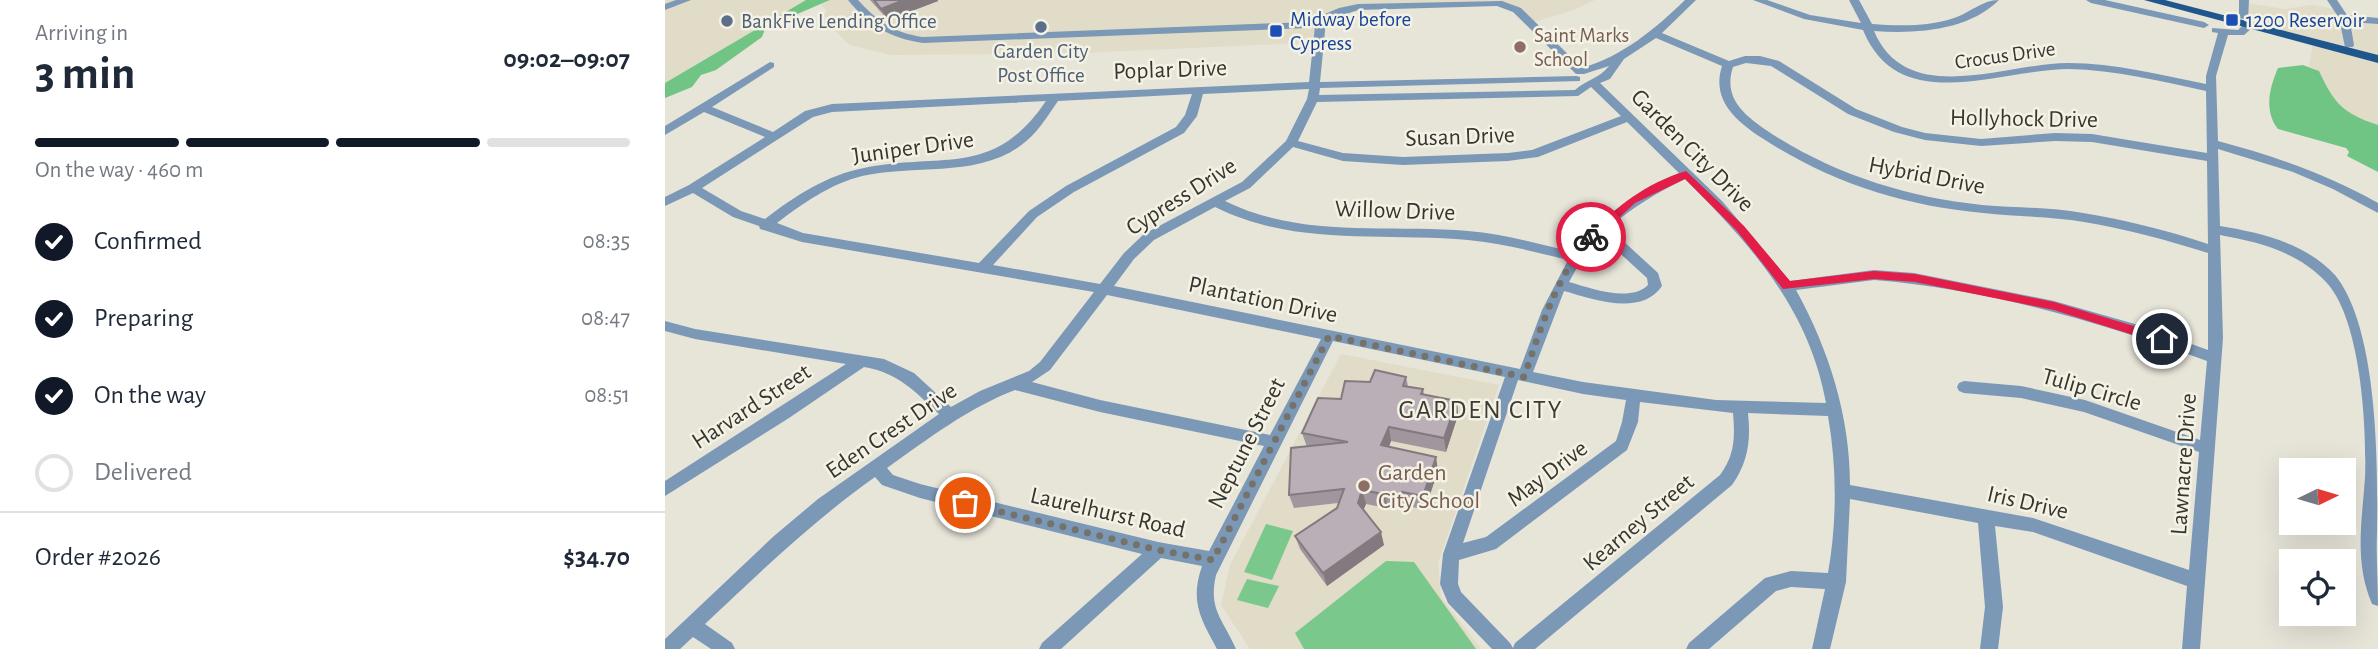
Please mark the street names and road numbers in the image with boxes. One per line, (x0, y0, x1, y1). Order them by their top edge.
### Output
street label: Crocus Drive (1953, 38, 2057, 73)
street label: Poplar Drive (1113, 56, 1227, 84)
street label: Garden City Drive (1626, 85, 1758, 217)
street label: Hollyhock Drive (1950, 106, 2098, 132)
street label: Susan Drive (1405, 123, 1515, 151)
street label: Juniper Drive (851, 128, 975, 168)
street label: Hybrid Drive (1867, 153, 1987, 199)
street label: Cypress Drive (1122, 154, 1241, 240)
street label: Willow Drive (1334, 197, 1456, 225)
street label: Plantation Drive (1186, 272, 1339, 327)
street label: Harvard Street (688, 360, 815, 454)
street label: Tulip Circle (2039, 364, 2144, 416)
street label: Neptune Street (1204, 374, 1290, 513)
street label: Eden Crest Drive (822, 378, 961, 483)
street label: Lawnacre Drive (2167, 392, 2201, 536)
street label: May Drive (1503, 436, 1592, 512)
street label: Kearney Street (1579, 470, 1699, 576)
street label: Iris Drive (1985, 482, 2071, 524)
street label: Laurelhurst Road (1028, 483, 1188, 542)

